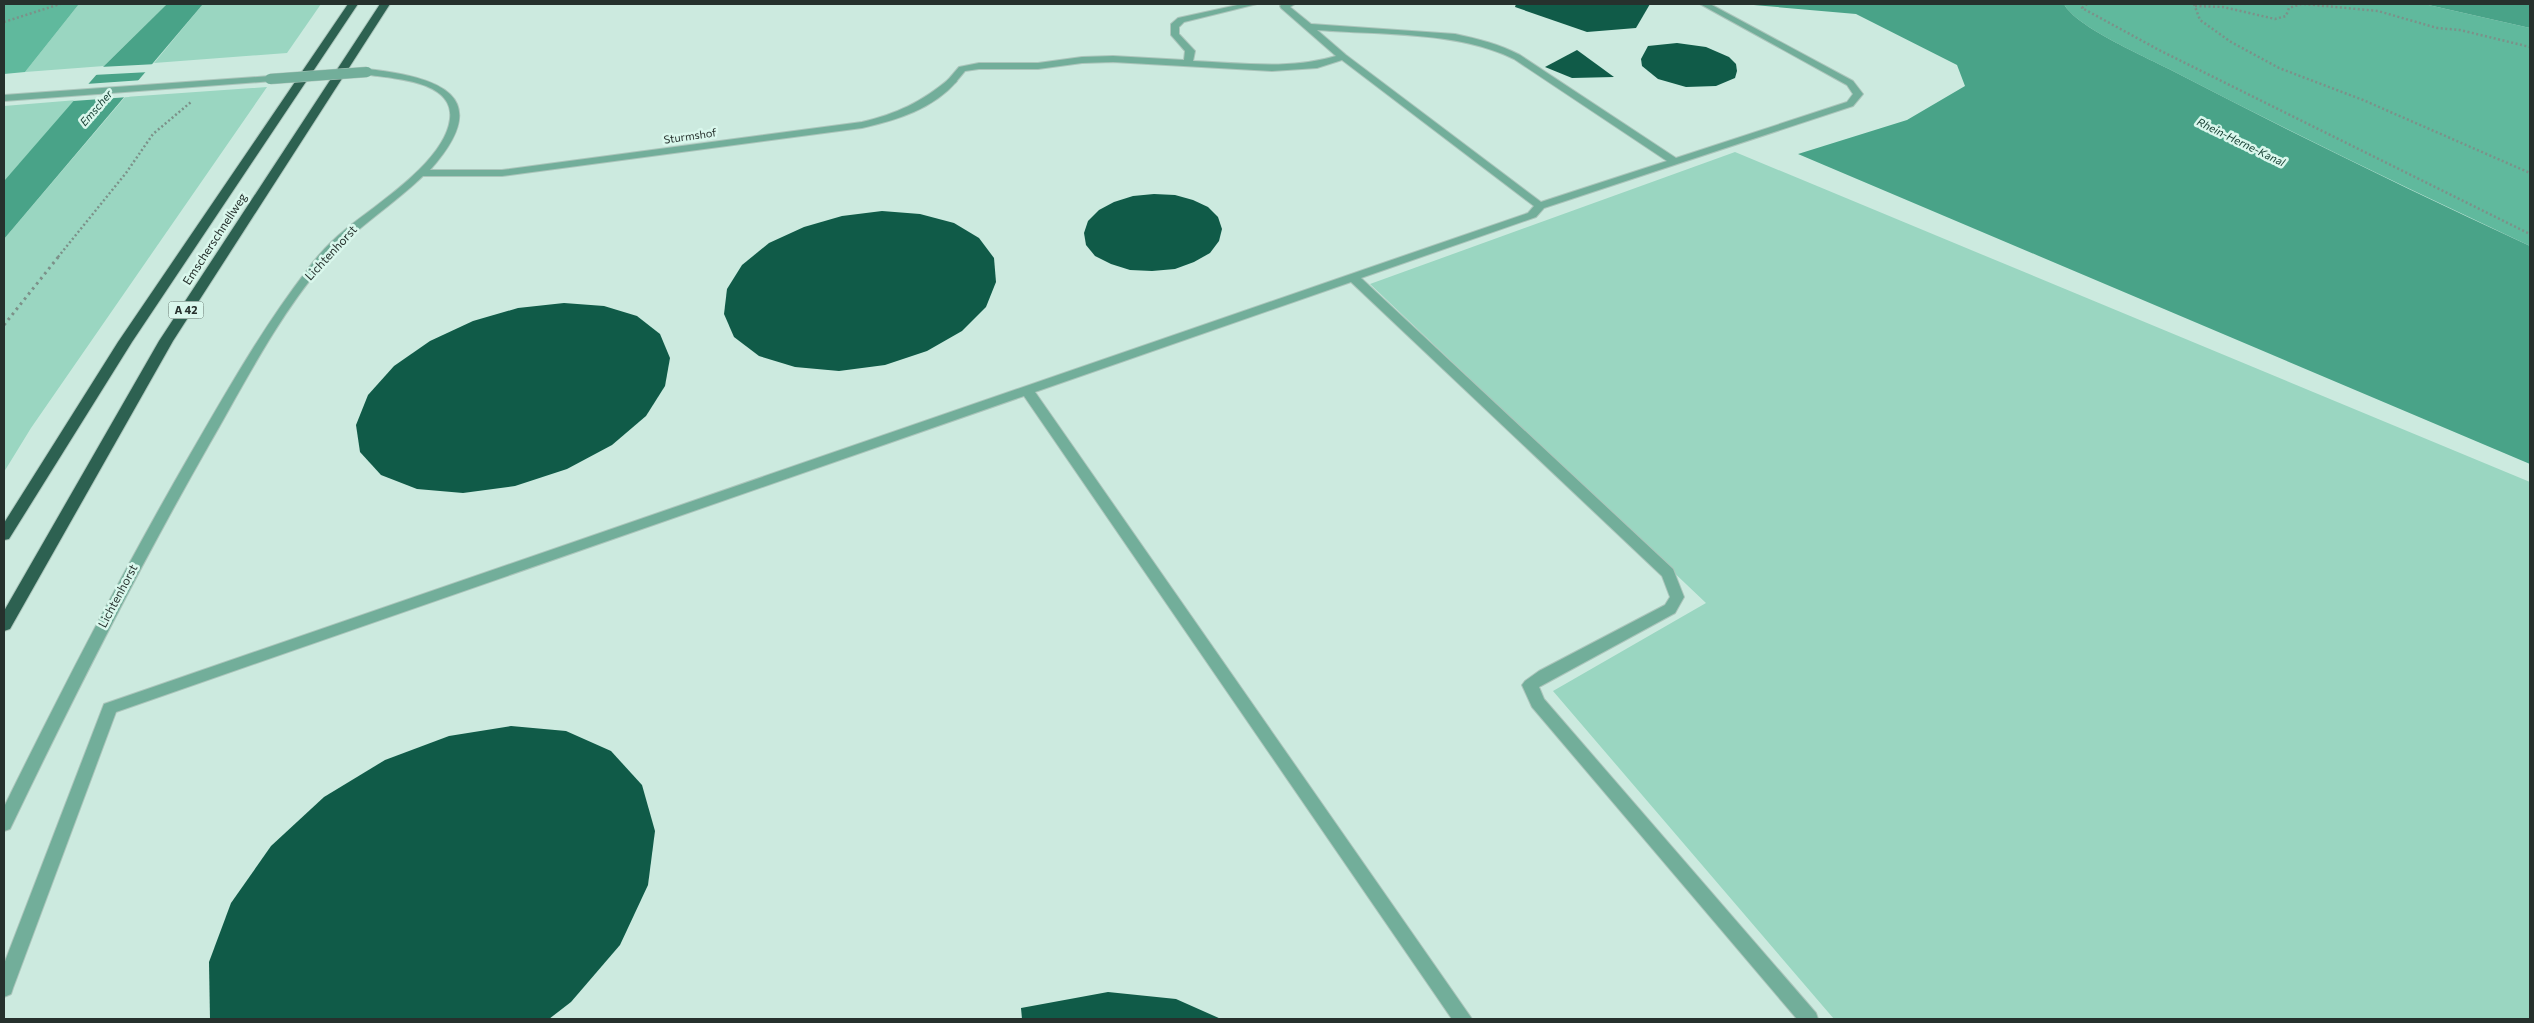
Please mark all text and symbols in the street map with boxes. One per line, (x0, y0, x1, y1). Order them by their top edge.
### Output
water label: Emscher (77, 87, 115, 128)
water label: Rhein-Herne-Kanal (2195, 115, 2288, 169)
street label: Sturmshof (663, 125, 718, 146)
street label: Emscherschnellweg (179, 190, 249, 287)
street label: Lichtenhorst (301, 222, 359, 283)
road number: A 42 (168, 302, 204, 318)
street label: Lichtenhorst (95, 561, 140, 630)

